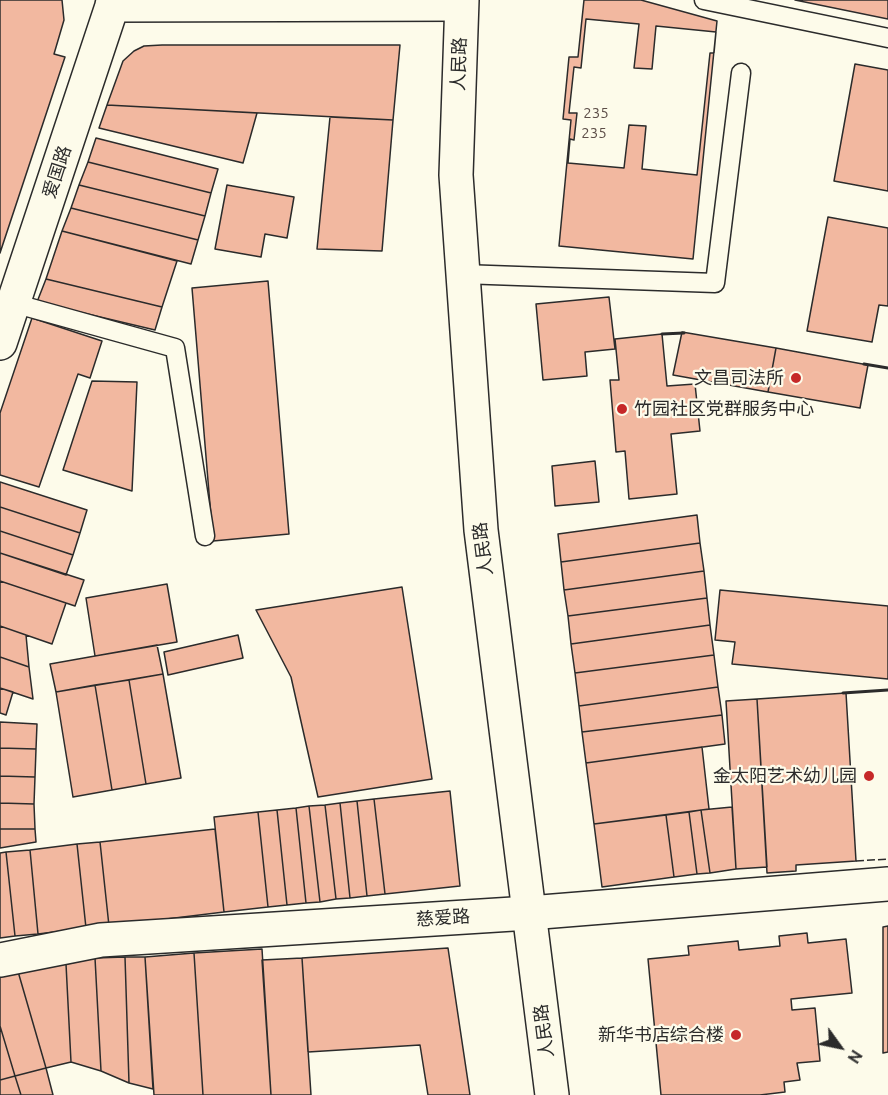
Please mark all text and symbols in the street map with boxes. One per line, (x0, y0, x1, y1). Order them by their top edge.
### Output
street label: 人民路 (447, 37, 471, 91)
house number: 235 (583, 104, 609, 122)
house number: 235 (581, 124, 607, 142)
street label: 爱国路 (38, 143, 76, 201)
place label: 文昌司法所 (694, 367, 784, 389)
marker: 文昌司法所 (789, 371, 803, 385)
place label: 竹园社区党群服务中心 (634, 398, 814, 420)
marker: 竹园社区党群服务中心 (615, 402, 629, 416)
street label: 人民路 (469, 521, 497, 577)
place label: 金太阳艺术幼儿园 (713, 765, 857, 787)
marker: 金太阳艺术幼儿园 (862, 769, 876, 783)
street label: 慈爱路 (415, 905, 471, 931)
street label: 人民路 (530, 1003, 558, 1059)
north arrow (810, 1017, 870, 1077)
place label: 新华书店综合楼 (598, 1024, 724, 1046)
marker: 新华书店综合楼 (729, 1028, 743, 1042)
text: N (844, 1047, 866, 1067)

